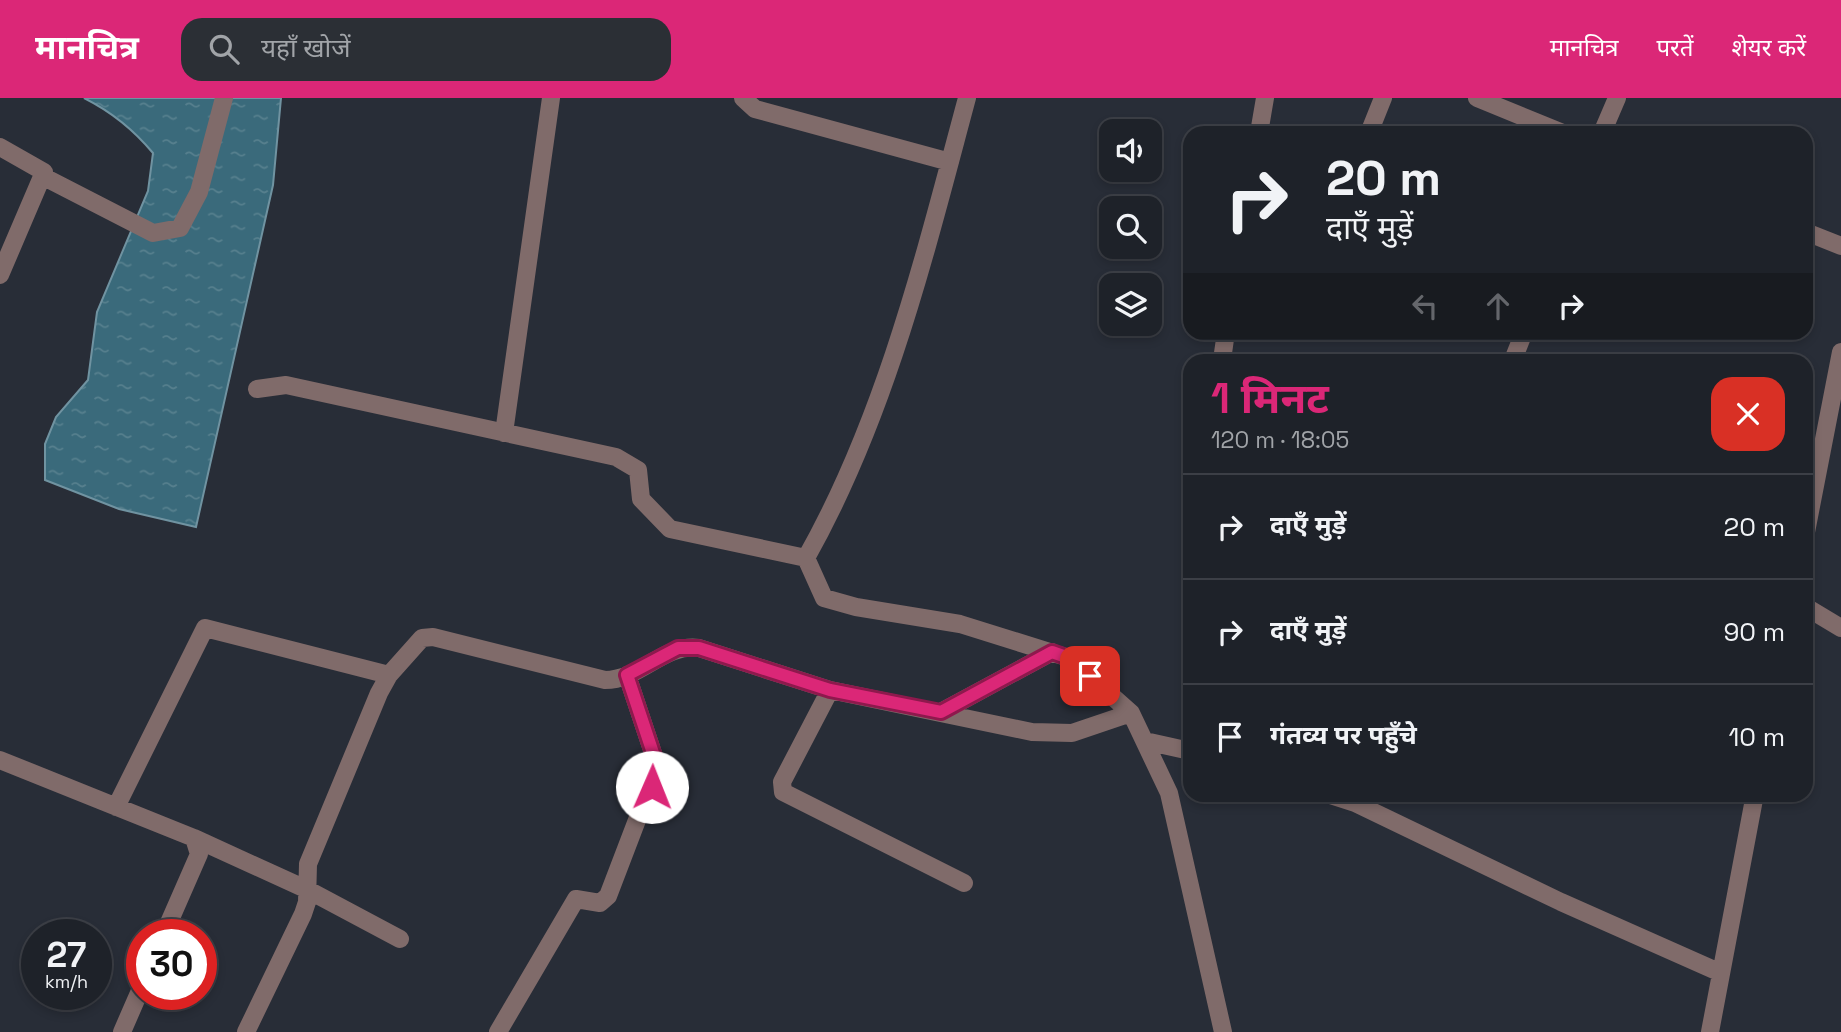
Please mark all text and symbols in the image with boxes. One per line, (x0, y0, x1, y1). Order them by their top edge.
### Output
search box (181, 18, 671, 81)
text: मानचित्र (35, 27, 139, 69)
icon: search (205, 30, 243, 68)
text: यहाँ खोजें (261, 31, 351, 65)
text: मानचित्र (1550, 32, 1618, 63)
text: परतें (1656, 32, 1694, 63)
text: शेयर करें (1732, 32, 1806, 63)
map controls (1099, 119, 1162, 336)
button: sound (1099, 119, 1162, 182)
text: 20 m (1326, 147, 1441, 209)
icon: right (1211, 154, 1302, 245)
button: search (1099, 196, 1162, 259)
text: दाएँ मुड़ें (1326, 208, 1413, 248)
button: layers (1099, 273, 1162, 336)
icon: left (1406, 287, 1444, 325)
icon: ahead (1479, 287, 1517, 325)
icon: right (1552, 287, 1590, 325)
text: 1 मिनट (1211, 372, 1329, 425)
button: close (1711, 377, 1785, 451)
text: 120 m · 18:05 (1211, 425, 1349, 455)
icon: right (1211, 508, 1249, 546)
text: दाएँ मुड़ें (1270, 508, 1346, 542)
text: 20 m (1724, 510, 1785, 544)
icon: right (1211, 613, 1249, 651)
text: दाएँ मुड़ें (1270, 613, 1346, 647)
text: 90 m (1723, 615, 1785, 649)
pin (1060, 646, 1120, 706)
icon: arrive (1071, 657, 1109, 695)
icon: arrive (1211, 718, 1249, 756)
text: गंतव्य पर पहुँचे (1270, 718, 1417, 752)
text: 10 m (1728, 720, 1785, 754)
position arrow (615, 750, 689, 824)
speed limit sign: 30 (126, 919, 217, 1010)
text: 27 (47, 933, 86, 977)
text: km/h (45, 970, 88, 993)

